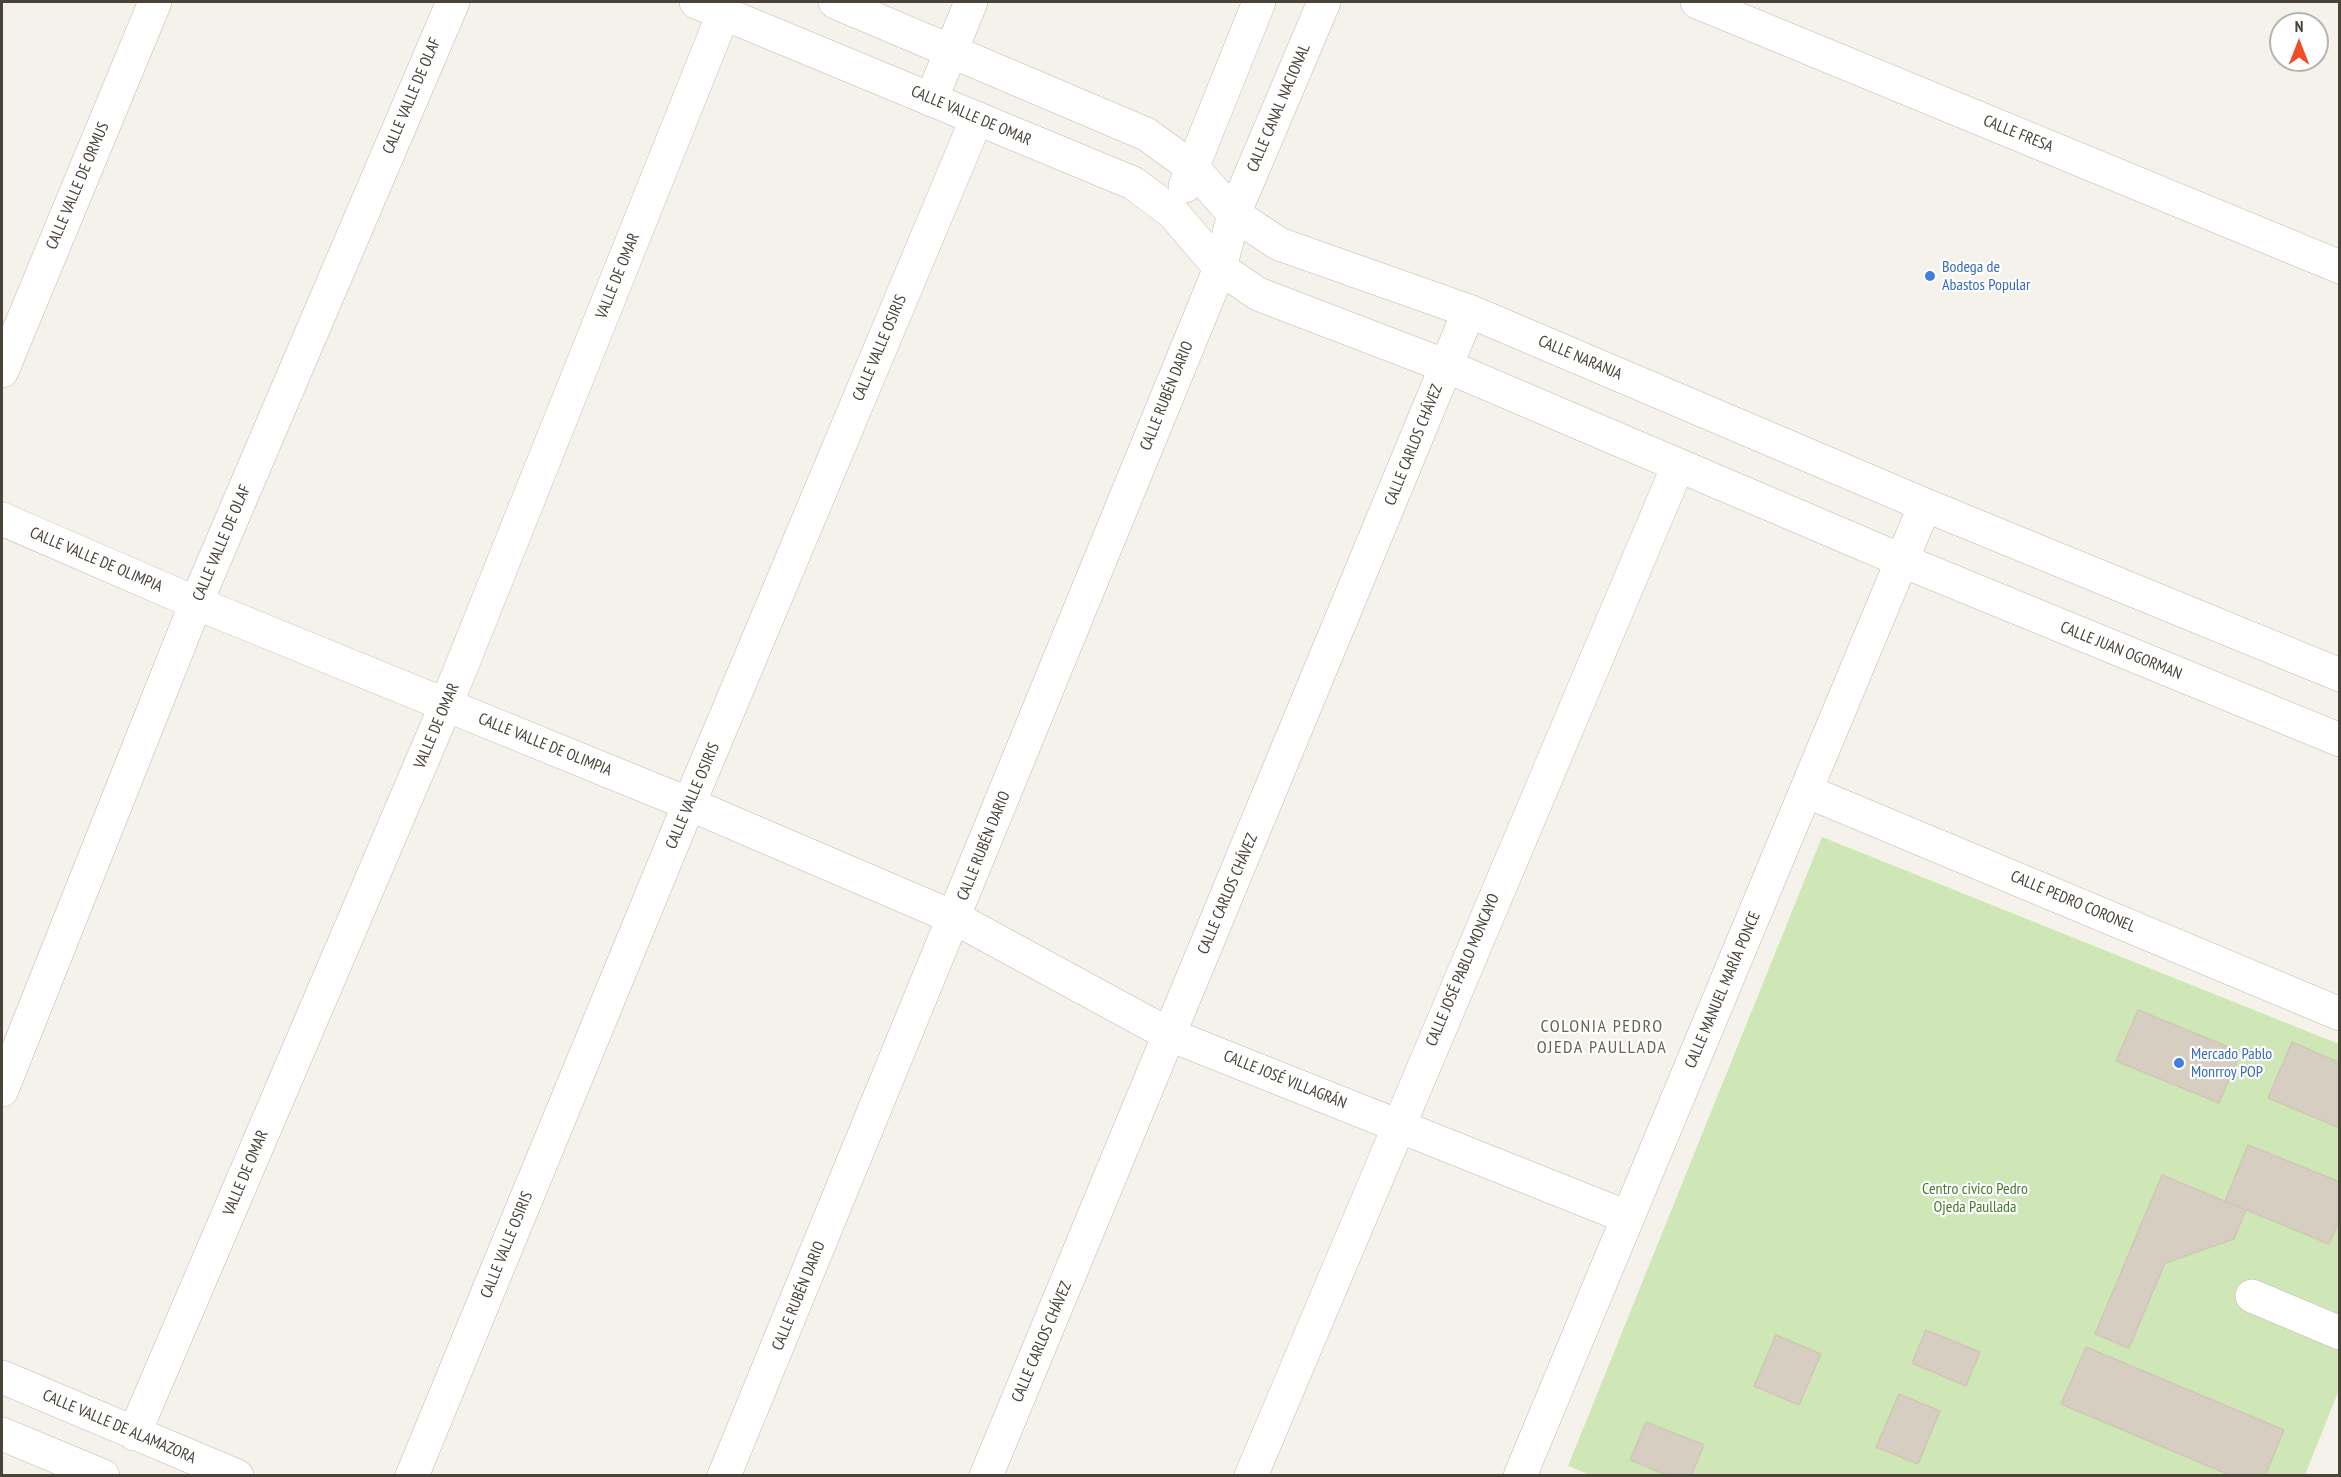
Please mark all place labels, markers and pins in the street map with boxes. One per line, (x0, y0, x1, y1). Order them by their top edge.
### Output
place label: Bodega de Abastos Popular (1942, 257, 2030, 295)
marker: Bodega de Abastos Popular (1923, 269, 1937, 283)
place label: Mercado Pablo Monrroy POP (2191, 1044, 2272, 1082)
marker: Mercado Pablo Monrroy POP (2172, 1056, 2186, 1070)

